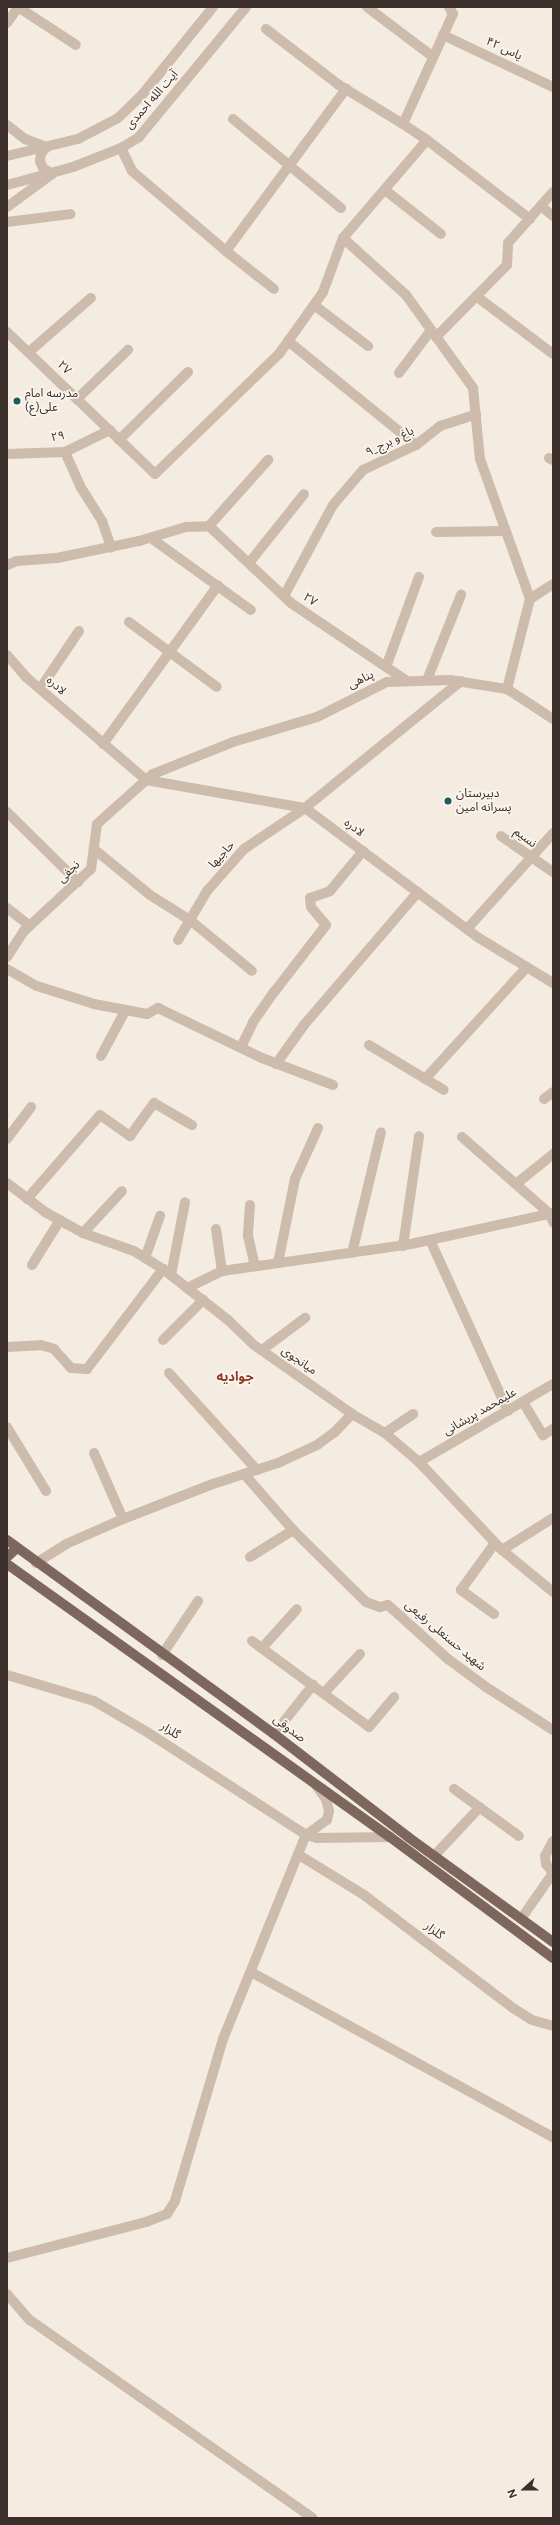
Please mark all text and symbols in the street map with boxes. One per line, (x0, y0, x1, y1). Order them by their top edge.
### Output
street label: یاس ۴۲ (484, 34, 524, 64)
street label: آیت الله احمدی (123, 68, 181, 132)
street label: ۲۷ (54, 358, 74, 378)
place label: مدرسه امام علی(ع) (25, 387, 78, 415)
marker: مدرسه امام علی(ع) (12, 396, 22, 406)
street label: ۹_باغ و برج (364, 424, 416, 460)
street label: ۲۹ (50, 429, 66, 445)
street label: ۲۷ (300, 590, 320, 610)
street label: پناهی (346, 668, 376, 692)
street label: لادره (43, 674, 69, 698)
place label: دبیرستان پسرانه امین (456, 787, 512, 815)
marker: دبیرستان پسرانه امین (443, 796, 453, 806)
street label: لادره (341, 816, 367, 840)
street label: نسیم (511, 825, 539, 851)
street label: حاجیها (206, 838, 238, 872)
street label: نجفی (55, 858, 83, 886)
street label: میانجوی (279, 1344, 319, 1378)
district label: جوادیه (216, 1369, 254, 1385)
street label: علیمحمد پریشانی (441, 1385, 519, 1439)
street label: شهید حسنعلی رفیعی (402, 1598, 488, 1674)
street label: صدوقی (270, 1712, 308, 1746)
street label: گلزار (158, 1719, 182, 1743)
street label: گلزار (422, 1919, 446, 1943)
north arrow (504, 2469, 544, 2509)
text: N (505, 2487, 520, 2500)

